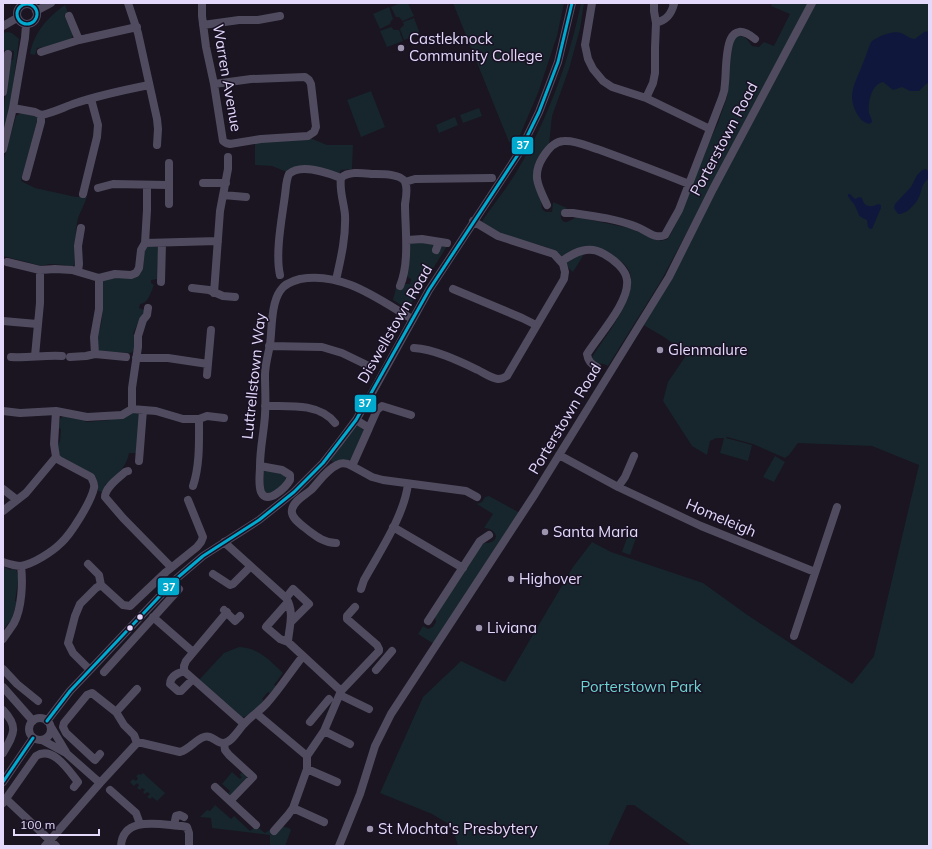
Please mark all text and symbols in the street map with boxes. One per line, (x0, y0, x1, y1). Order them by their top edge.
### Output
street label: Warren Avenue (209, 23, 246, 133)
place label: Castleknock Community College (409, 29, 543, 65)
marker: Castleknock Community College (396, 43, 406, 53)
street label: Porterstown Road (686, 79, 762, 199)
line badge: 37 (511, 136, 534, 155)
text: 37 (516, 138, 530, 152)
street label: Diswellstown Road (353, 261, 436, 386)
street label: Luttrellstown Way (237, 312, 270, 440)
place label: Glenmalure (668, 340, 747, 359)
marker: Glenmalure (655, 345, 665, 355)
street label: Porterstown Road (524, 360, 605, 478)
line badge: 37 (354, 394, 377, 413)
text: 37 (358, 396, 372, 410)
street label: Homeleigh (683, 494, 759, 541)
place label: Santa Maria (553, 522, 638, 541)
marker: Santa Maria (540, 527, 550, 537)
place label: Highover (519, 569, 582, 588)
marker: Highover (506, 574, 516, 584)
line badge: 37 (157, 577, 180, 596)
text: 37 (162, 580, 176, 594)
unlabelled marker (135, 612, 145, 622)
place label: Liviana (487, 618, 537, 637)
unlabelled marker (125, 623, 135, 633)
marker: Liviana (474, 623, 484, 633)
park label: Porterstown Park (581, 677, 702, 696)
scale bar (14, 811, 99, 837)
text: 100 m (20, 817, 55, 832)
place label: St Mochta's Presbytery (378, 819, 538, 838)
marker: St Mochta's Presbytery (365, 824, 375, 834)

